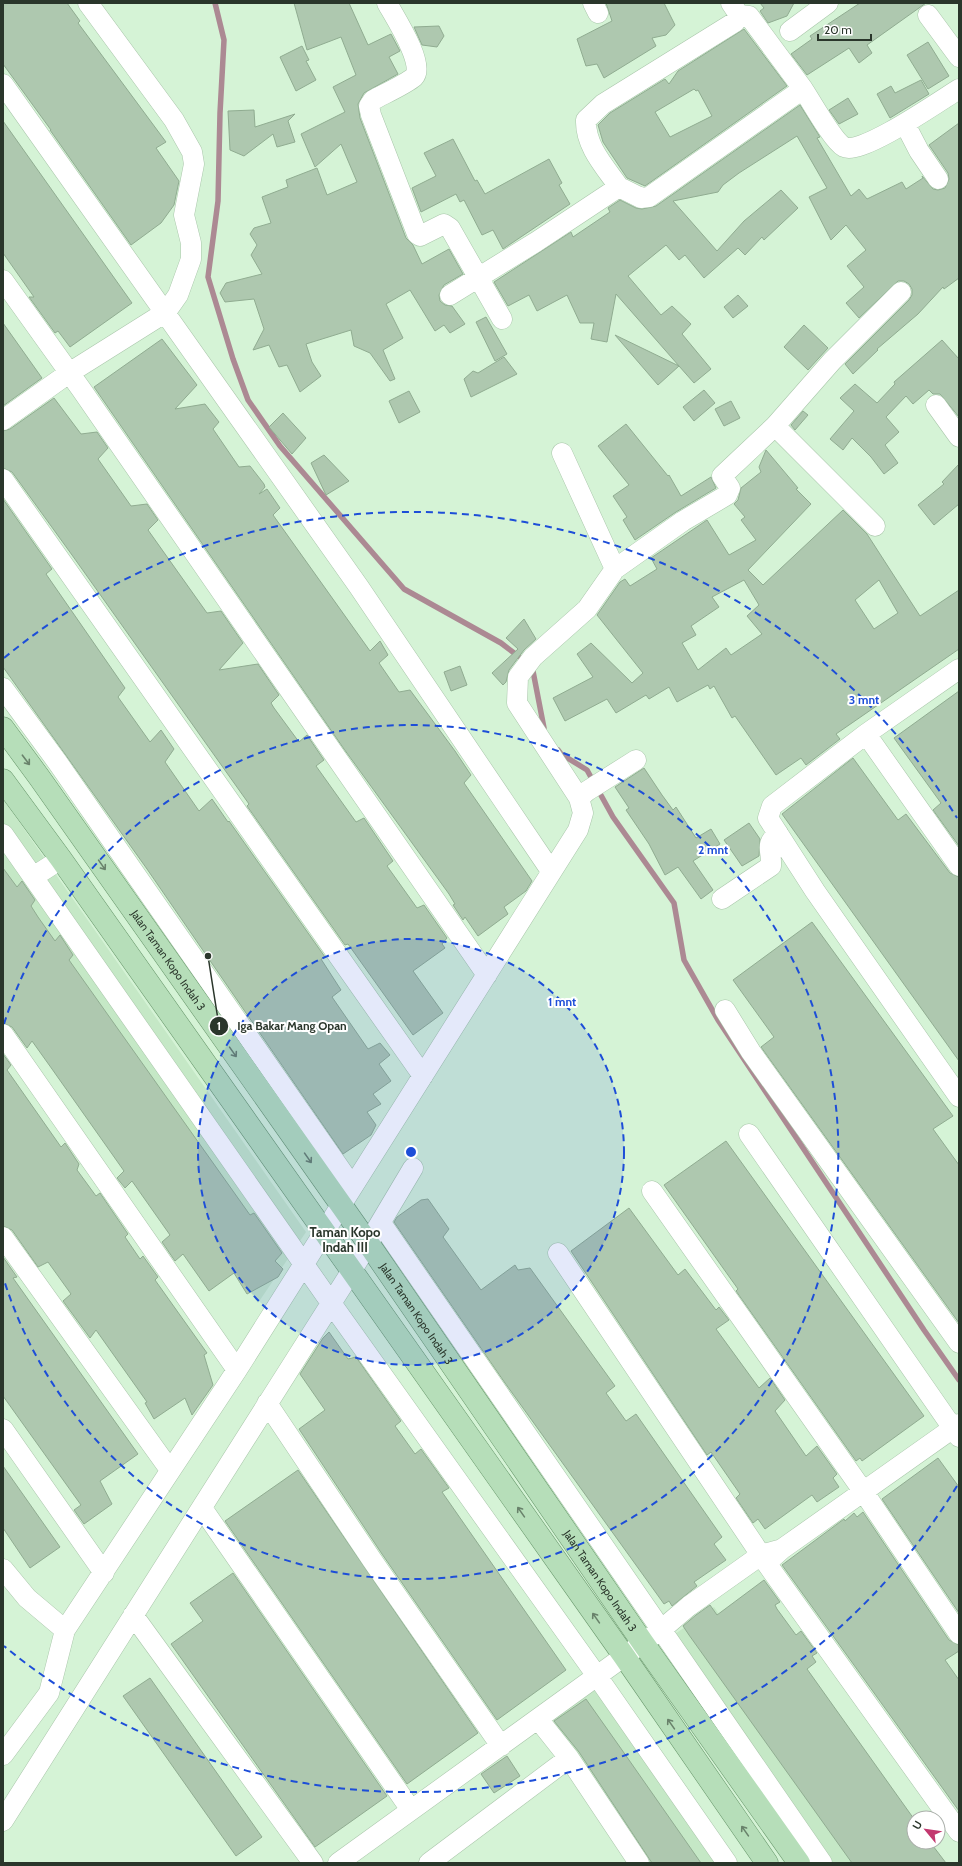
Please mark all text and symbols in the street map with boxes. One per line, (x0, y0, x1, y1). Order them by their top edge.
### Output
scale bar (818, 16, 871, 42)
text: 20 m (824, 22, 852, 37)
text: 3 mnt (849, 692, 879, 707)
one-way arrow (22, 754, 31, 765)
text: 2 mnt (698, 842, 728, 857)
one-way arrow (98, 860, 106, 871)
street label: Jalan Taman Kopo Indah 3 (127, 906, 209, 1013)
text: 1 mnt (548, 994, 576, 1009)
callout: Iga Bakar Mang Opan (209, 1014, 355, 1038)
text: 1 (217, 1018, 221, 1033)
text: Iga Bakar Mang Opan (237, 1018, 347, 1033)
one-way arrow (229, 1046, 237, 1057)
centre of rings (404, 1145, 418, 1159)
one-way arrow (304, 1152, 312, 1163)
district label: Taman Kopo Indah III (310, 1224, 381, 1255)
street label: Jalan Taman Kopo Indah 3 (376, 1259, 456, 1367)
one-way arrow (517, 1506, 525, 1517)
street label: Jalan Taman Kopo Indah 3 (560, 1526, 640, 1634)
one-way arrow (592, 1612, 600, 1623)
one-way arrow (667, 1719, 675, 1730)
north arrow (906, 1810, 946, 1850)
text: U (909, 1818, 925, 1832)
one-way arrow (741, 1826, 749, 1837)

